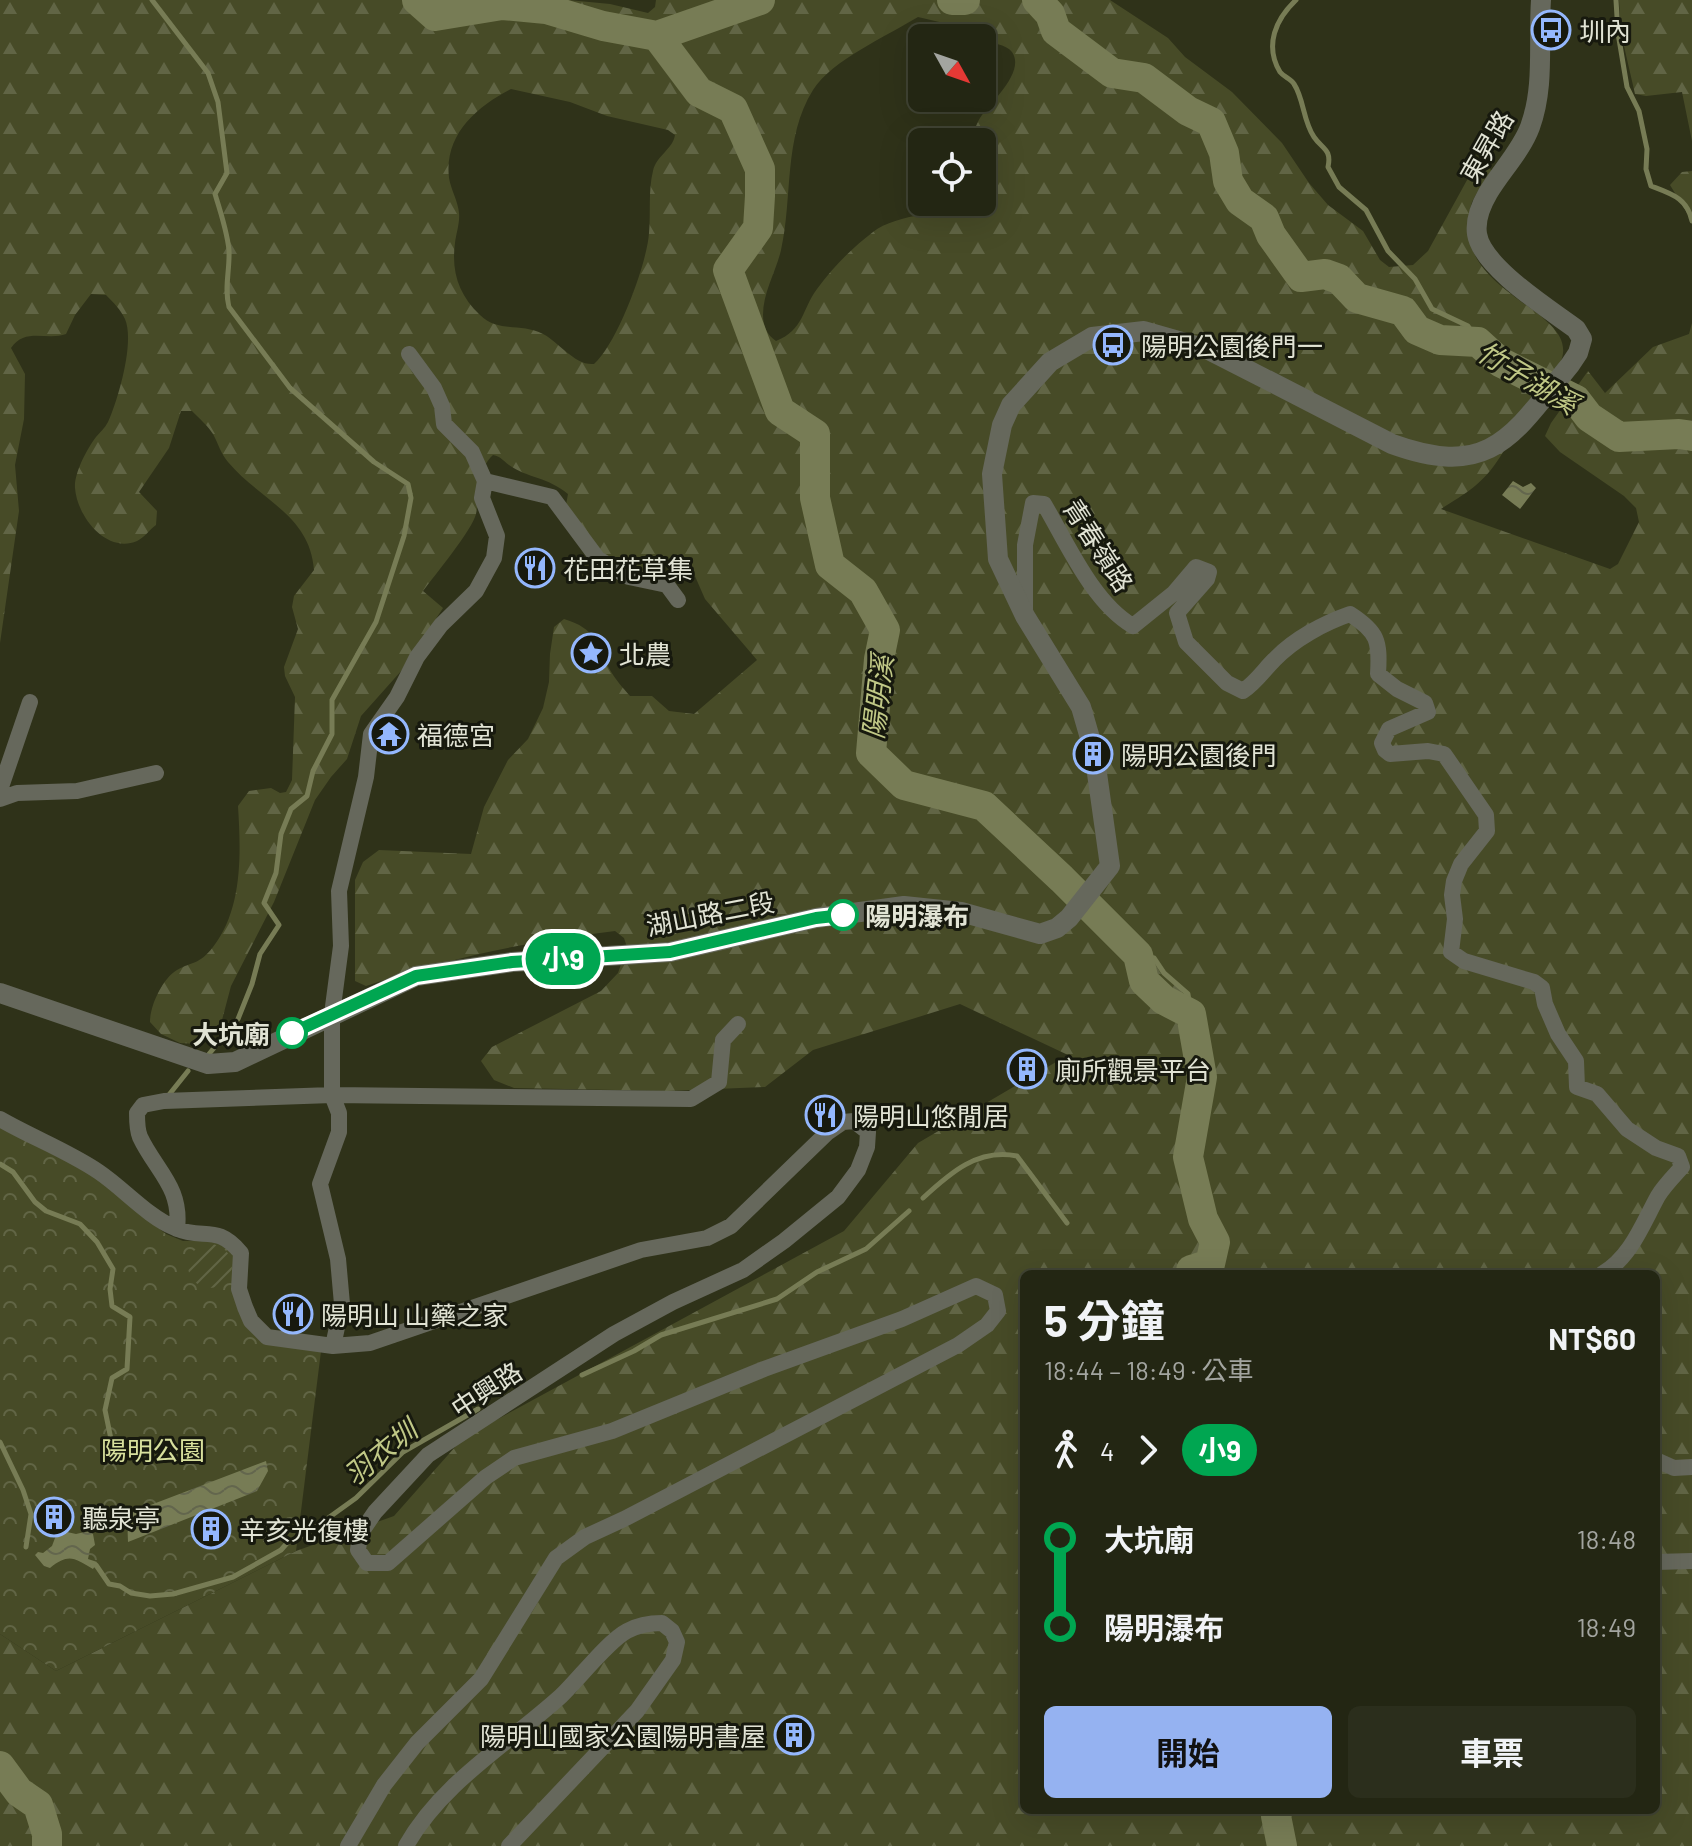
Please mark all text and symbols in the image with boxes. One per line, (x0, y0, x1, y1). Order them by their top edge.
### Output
bus stop icon: 圳內 (1530, 9, 1572, 51)
place label: 圳內 (1579, 15, 1631, 46)
north arrow (908, 24, 996, 112)
map controls (908, 24, 996, 216)
street label: 東昇路 (1453, 104, 1519, 188)
button: locate (908, 128, 996, 216)
bus stop icon: 陽明公園後門一 (1092, 324, 1134, 366)
place label: 陽明公園後門一 (1141, 330, 1323, 361)
water label: 竹子湖溪 (1471, 334, 1588, 422)
street label: 青春嶺路 (1058, 493, 1140, 597)
restaurant icon: 花田花草集 (514, 547, 556, 589)
place label: 花田花草集 (563, 553, 693, 584)
place icon: 北農 (570, 632, 612, 674)
place label: 北農 (619, 638, 671, 669)
water label: 陽明溪 (855, 649, 899, 741)
temple icon: 福德宮 (368, 713, 410, 755)
place label: 福德宮 (417, 719, 495, 750)
building icon: 陽明公園後門 (1072, 733, 1114, 775)
place label: 陽明公園後門 (1121, 739, 1277, 770)
street label: 湖山路二段 (643, 885, 777, 941)
marker: 陽明瀑布 (828, 900, 858, 930)
place label: 陽明瀑布 (865, 900, 969, 931)
line badge: 小9 (527, 933, 599, 985)
text: 小9 (542, 942, 584, 976)
place label: 大坑廟 (192, 1018, 270, 1049)
marker: 大坑廟 (277, 1018, 307, 1048)
building icon: 廁所觀景平台 (1006, 1048, 1048, 1090)
place label: 廁所觀景平台 (1055, 1054, 1211, 1085)
restaurant icon: 陽明山悠閒居 (804, 1094, 846, 1136)
place label: 陽明山悠閒居 (853, 1100, 1009, 1131)
restaurant icon: 陽明山 山藥之家 (272, 1293, 314, 1335)
text: 5 分鐘 (1044, 1293, 1165, 1346)
place label: 陽明山 山藥之家 (321, 1299, 508, 1330)
text: NT$60 (1548, 1320, 1636, 1356)
text: 18:44 – 18:49 · 公車 (1044, 1354, 1253, 1385)
street label: 中興路 (445, 1355, 527, 1423)
water label: 羽衣圳 (337, 1410, 426, 1492)
icon: walk (1044, 1428, 1088, 1472)
icon: forward (1126, 1428, 1170, 1472)
text: 小9 (1198, 1433, 1241, 1467)
park label: 陽明公園 (101, 1434, 205, 1465)
text: 4 (1100, 1435, 1114, 1466)
building icon: 聽泉亭 (33, 1496, 75, 1538)
place label: 聽泉亭 (82, 1502, 160, 1533)
building icon: 辛亥光復樓 (190, 1508, 232, 1550)
place label: 辛亥光復樓 (239, 1514, 369, 1545)
text: 大坑廟 (1104, 1521, 1194, 1557)
text: 18:48 (1577, 1523, 1636, 1554)
text: 陽明瀑布 (1104, 1609, 1224, 1645)
text: 18:49 (1577, 1611, 1636, 1642)
button: 開始 (1044, 1706, 1332, 1798)
button: 車票 (1348, 1706, 1636, 1798)
building icon: 陽明山國家公園陽明書屋 (773, 1714, 815, 1756)
place label: 陽明山國家公園陽明書屋 (480, 1720, 766, 1751)

